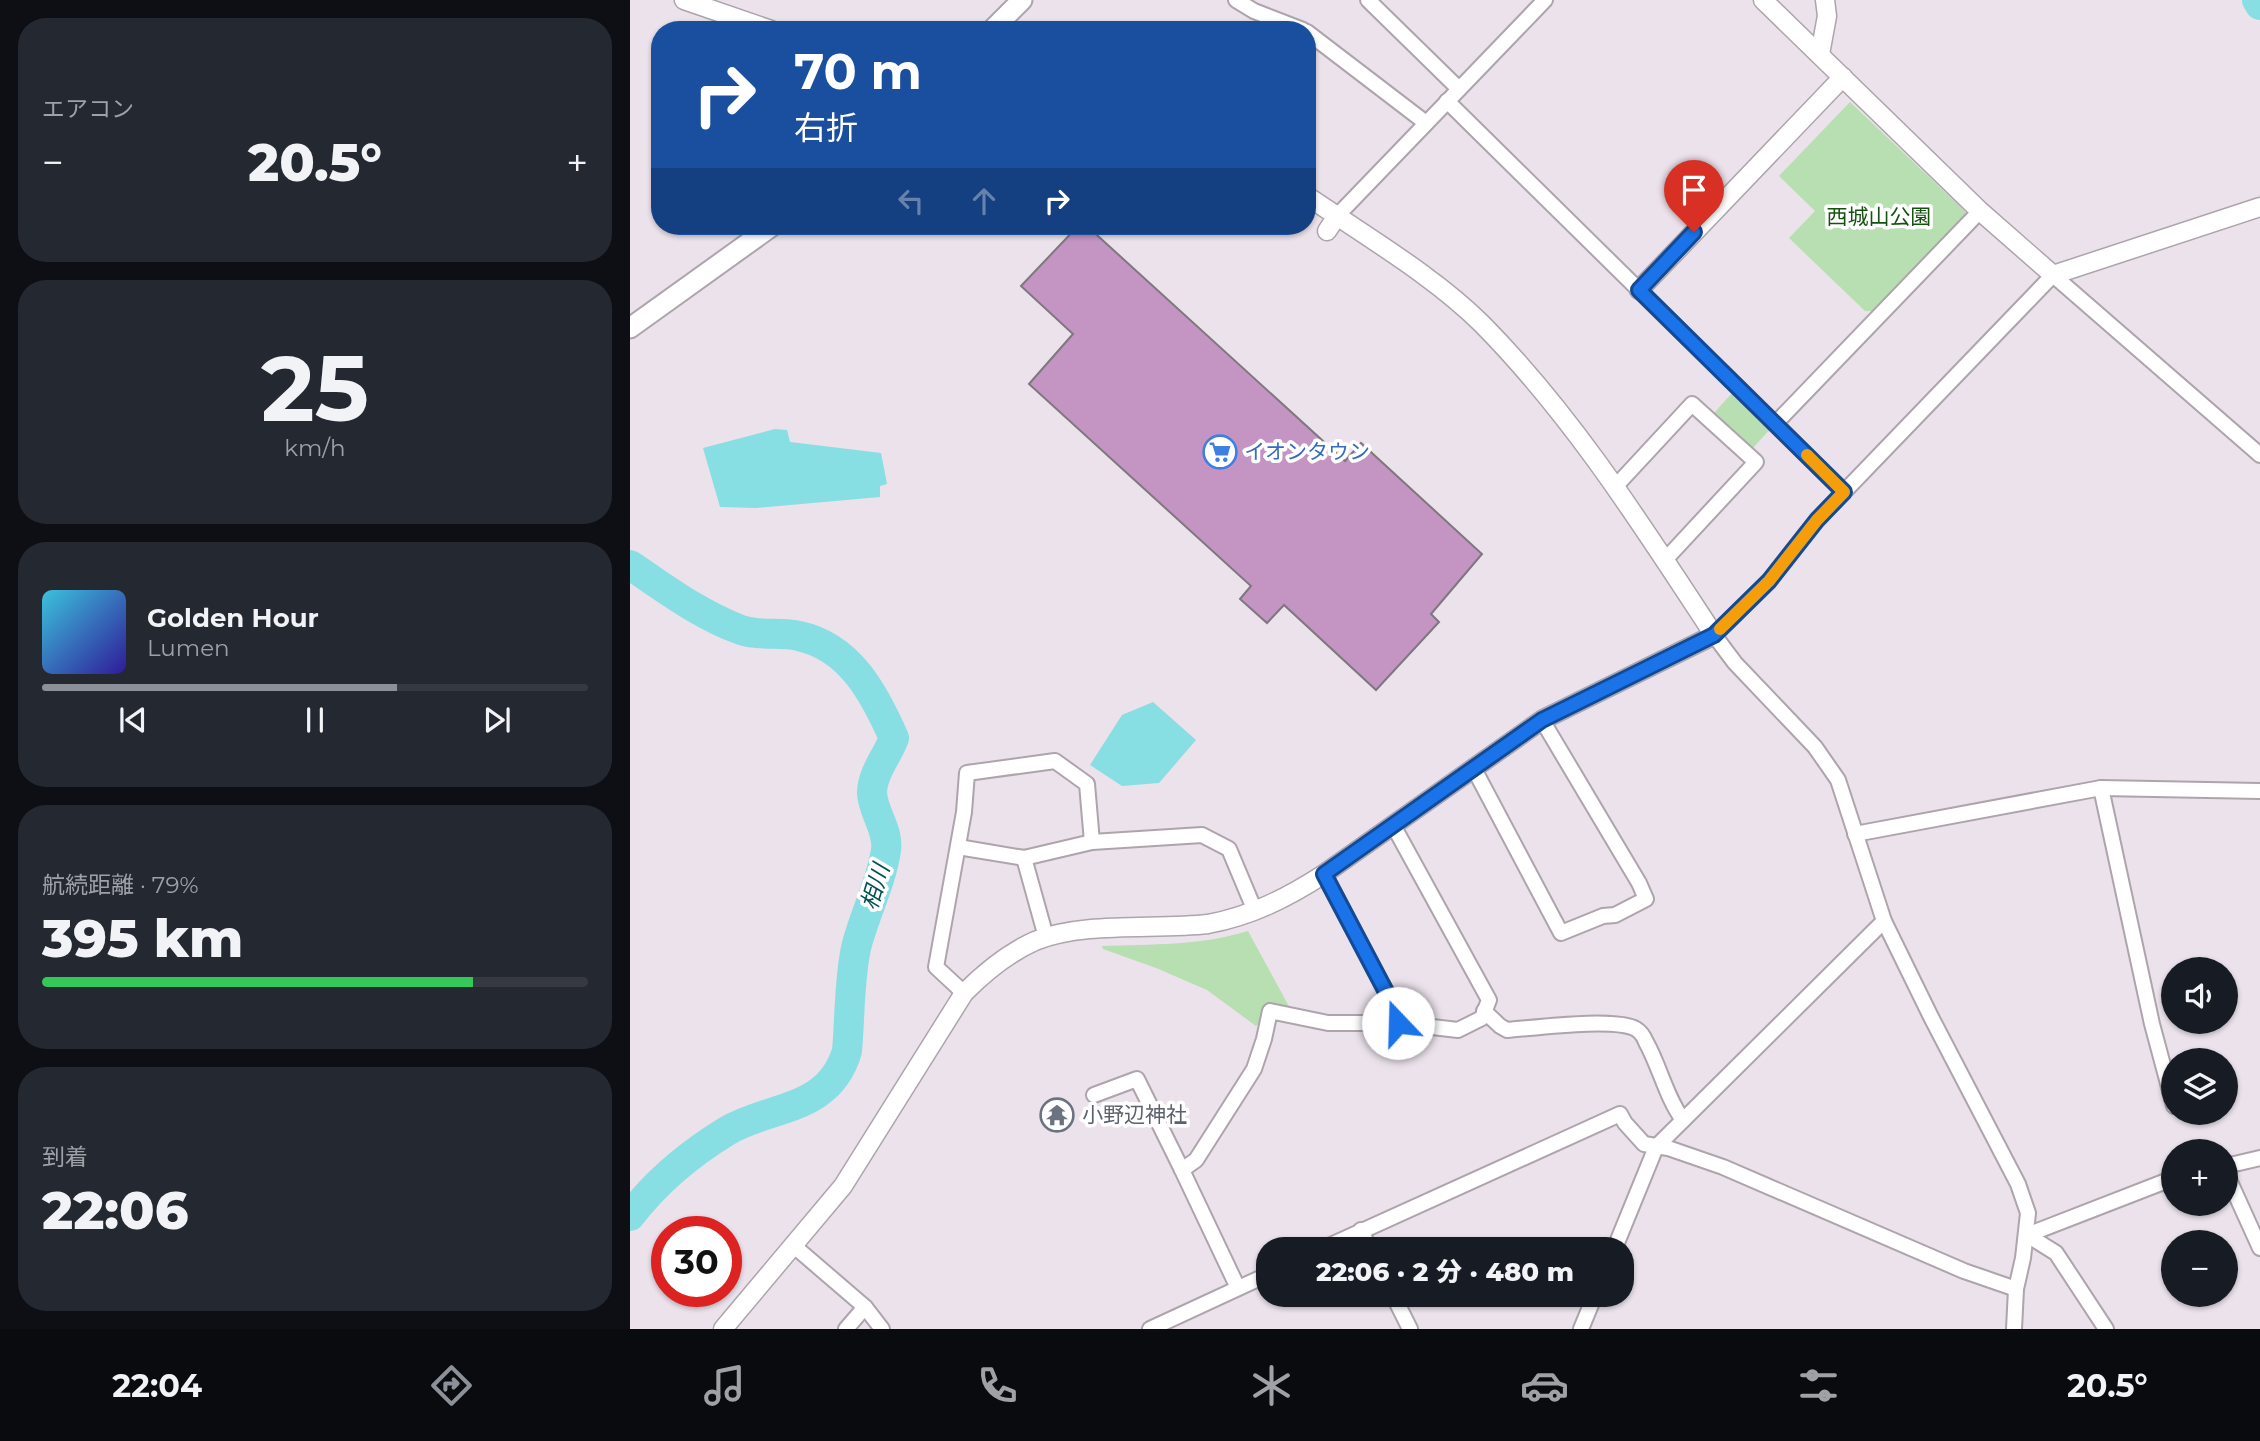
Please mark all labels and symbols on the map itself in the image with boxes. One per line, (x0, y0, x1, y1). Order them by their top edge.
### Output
pin (1664, 160, 1724, 232)
park label: 西城山公園 (1827, 204, 1932, 229)
supermarket icon: イオンタウン (1201, 433, 1239, 471)
place label: イオンタウン (1244, 439, 1370, 464)
water label: 相川 (855, 858, 896, 913)
position arrow (1361, 986, 1435, 1060)
temple icon: 小野辺神社 (1038, 1096, 1076, 1134)
place label: 小野辺神社 (1082, 1102, 1187, 1127)
speed limit sign: 30 (651, 1216, 742, 1307)

